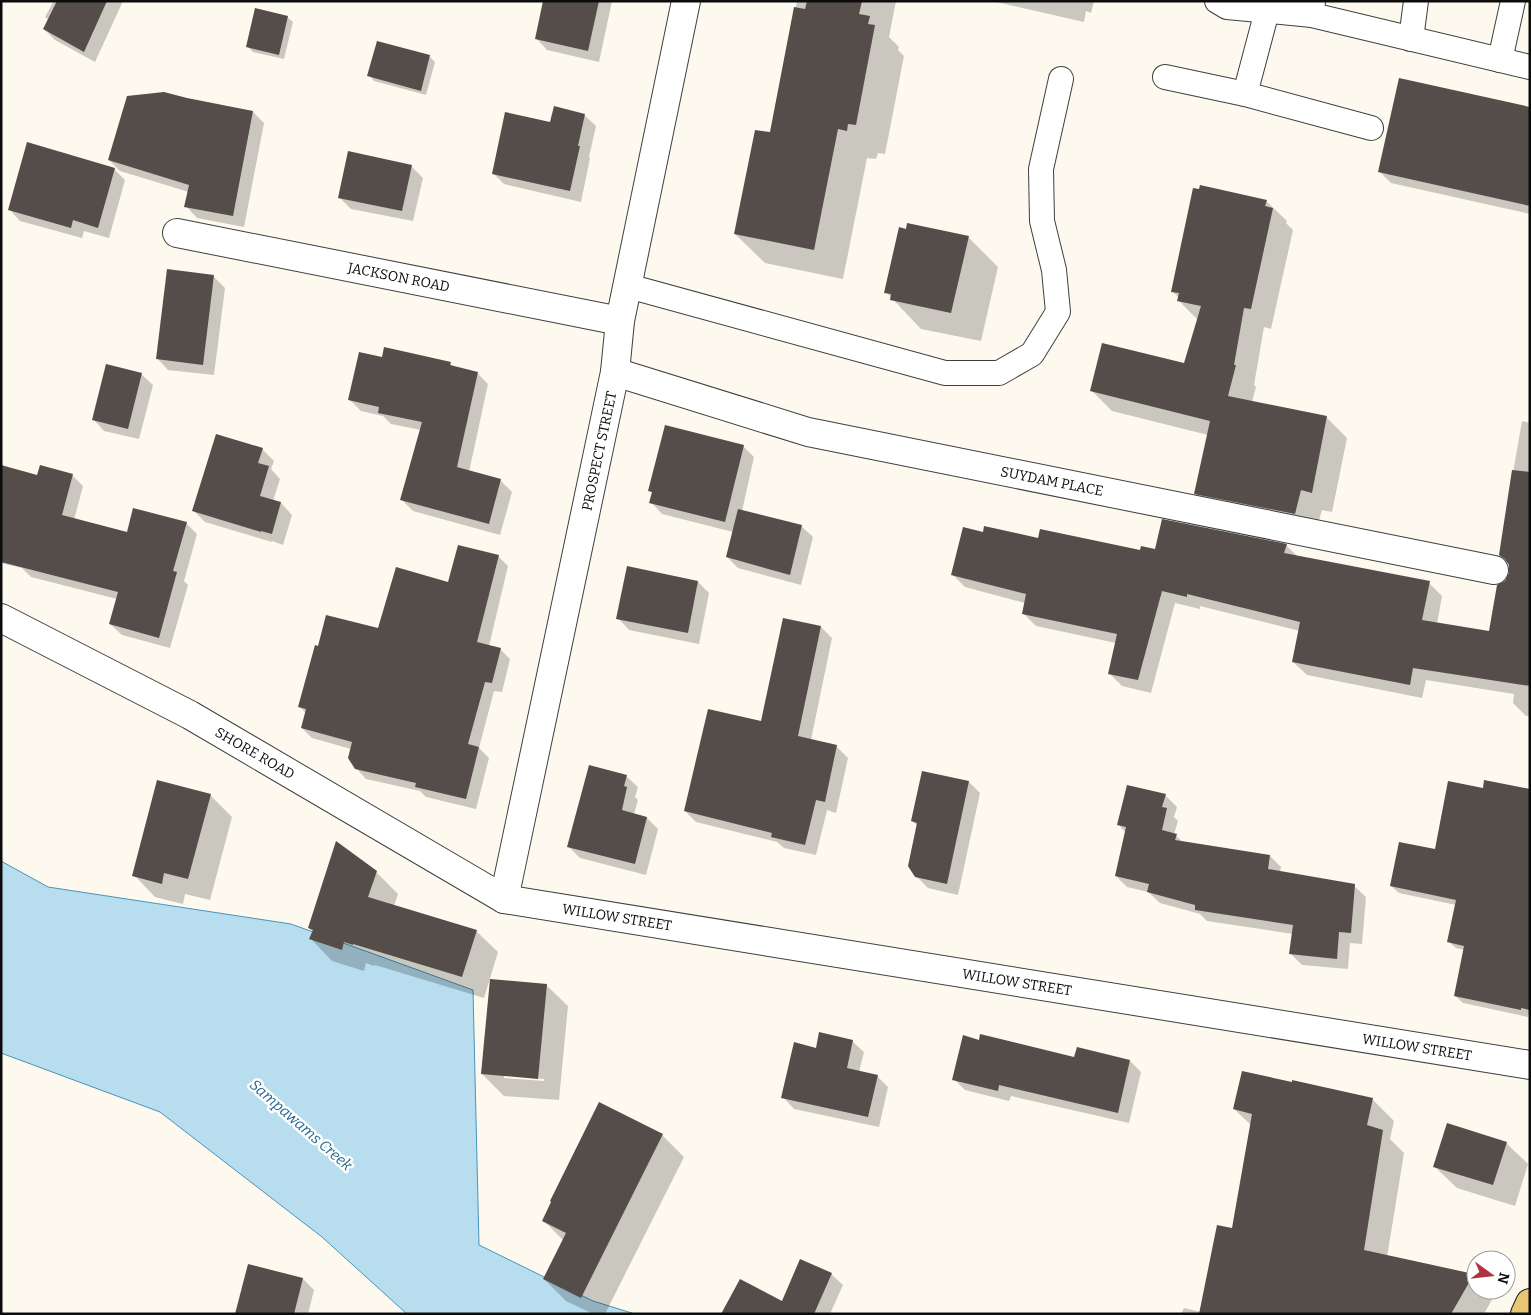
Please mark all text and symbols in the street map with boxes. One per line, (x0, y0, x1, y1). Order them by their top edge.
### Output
street label: JACKSON ROAD (346, 259, 451, 296)
street label: PROSPECT STREET (579, 390, 620, 512)
street label: SUYDAM PLACE (999, 463, 1105, 500)
street label: SHORE ROAD (212, 724, 298, 783)
street label: WILLOW STREET (561, 900, 673, 935)
street label: WILLOW STREET (961, 965, 1073, 1000)
street label: WILLOW STREET (1361, 1030, 1473, 1065)
water label: Sampawams Creek (246, 1076, 357, 1175)
north arrow (1466, 1250, 1516, 1300)
text: N (1493, 1271, 1513, 1286)

